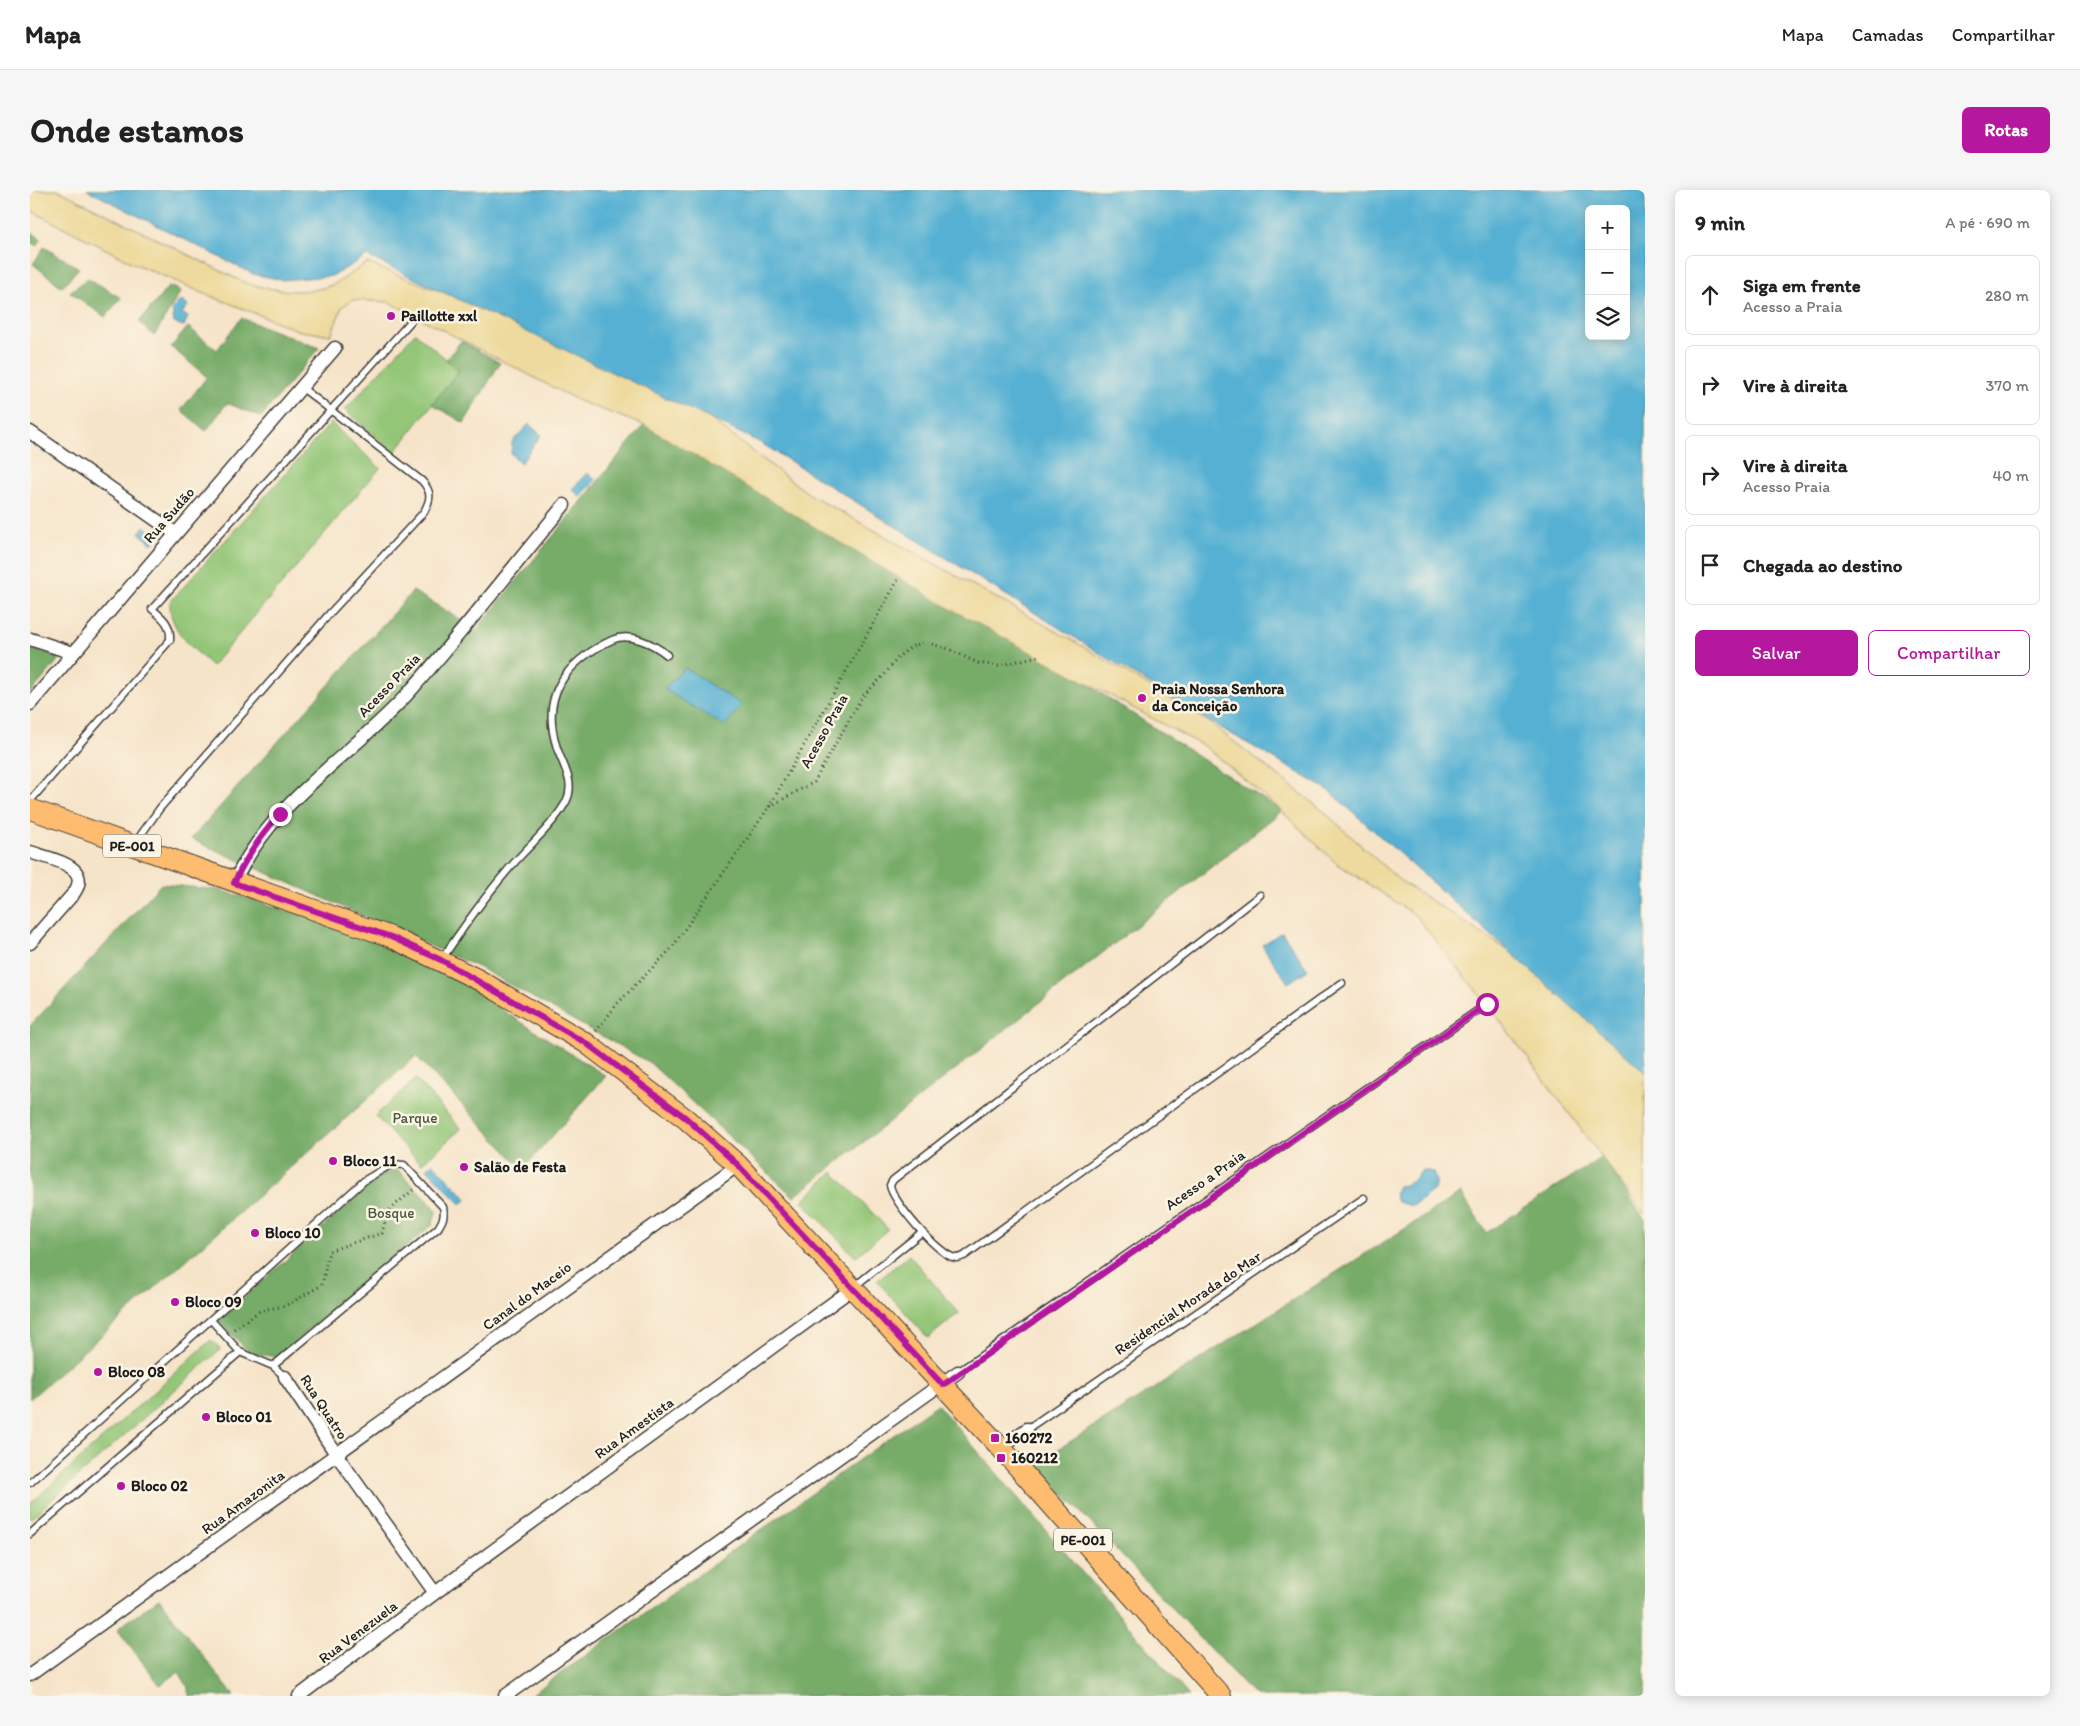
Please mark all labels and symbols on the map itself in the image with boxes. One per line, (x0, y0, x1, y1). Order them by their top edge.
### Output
place label: Paillotte xxl (401, 307, 478, 325)
marker: Paillotte xxl (385, 310, 397, 322)
street label: Rua Sudão (140, 483, 198, 547)
street label: Acesso Praia (354, 649, 424, 721)
place label: Praia Nossa Senhora da Conceição (1152, 680, 1285, 716)
street label: Acesso Praia (796, 690, 852, 771)
marker: Praia Nossa Senhora da Conceição (1136, 692, 1148, 704)
route end (269, 803, 292, 826)
road number: PE-001 (103, 834, 161, 858)
route start (1476, 993, 1499, 1016)
park label: Parque (393, 1109, 437, 1127)
street label: Acesso a Praia (1162, 1146, 1249, 1214)
place label: Bloco 11 (343, 1152, 396, 1170)
marker: Bloco 11 (327, 1155, 339, 1167)
place label: Salão de Festa (474, 1158, 567, 1176)
marker: Salão de Festa (458, 1161, 470, 1173)
park label: Bosque (367, 1204, 415, 1222)
place label: Bloco 10 (265, 1224, 321, 1242)
marker: Bloco 10 (249, 1227, 261, 1239)
street label: Residencial Morada do Mar (1111, 1247, 1265, 1359)
street label: Canal do Maceio (479, 1258, 575, 1334)
place label: Bloco 09 (185, 1293, 242, 1311)
marker: Bloco 09 (169, 1296, 181, 1308)
place label: Bloco 08 (108, 1363, 166, 1381)
marker: Bloco 08 (92, 1366, 104, 1378)
street label: Rua Quatro (296, 1371, 352, 1443)
street label: Rua Amestista (591, 1393, 678, 1463)
place label: Bloco 01 (216, 1408, 272, 1426)
marker: Bloco 01 (200, 1411, 212, 1423)
place label: 160272 (1005, 1429, 1052, 1447)
marker: 160272 (989, 1432, 1001, 1444)
place label: 160212 (1011, 1449, 1058, 1467)
marker: 160212 (995, 1452, 1007, 1464)
street label: Rua Amazonita (198, 1466, 288, 1538)
place label: Bloco 02 (131, 1477, 188, 1495)
marker: Bloco 02 (115, 1480, 127, 1492)
road number: PE-001 (1054, 1528, 1112, 1552)
street label: Rua Venezuela (315, 1596, 401, 1668)

